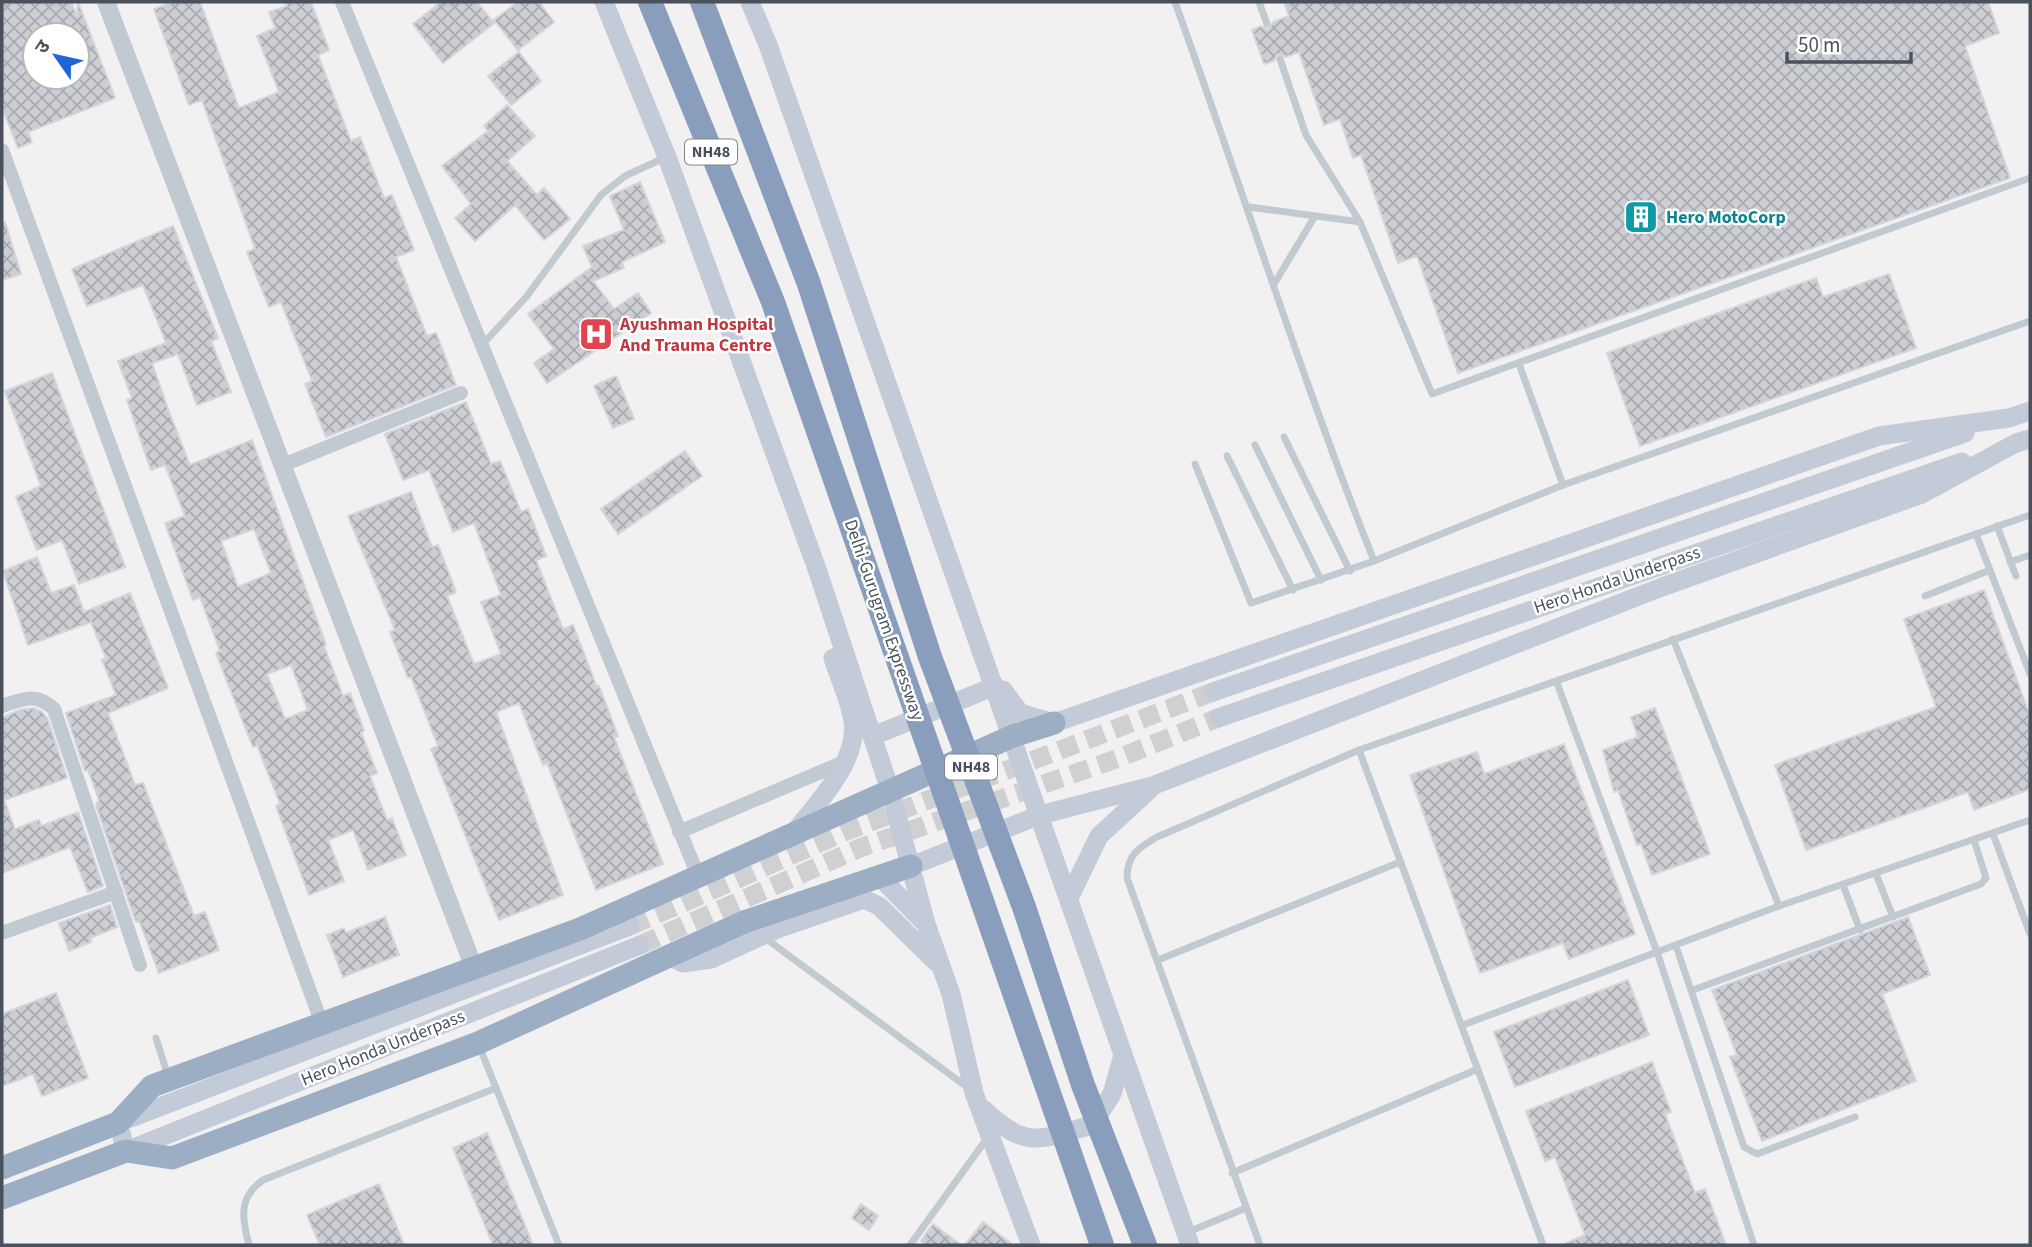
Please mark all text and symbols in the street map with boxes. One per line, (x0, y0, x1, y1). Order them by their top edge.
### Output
north arrow (21, 21, 91, 91)
scale bar (1787, 21, 1911, 65)
text: 50 m (1798, 30, 1840, 60)
text: उ (29, 34, 58, 59)
road number: NH48 (685, 140, 737, 164)
building icon: Hero MotoCorp (1622, 198, 1660, 236)
place label: Hero MotoCorp (1666, 205, 1786, 230)
place label: Ayushman Hospital And Trauma Centre (619, 312, 773, 358)
hospital icon: Ayushman Hospital And Trauma Centre (577, 315, 615, 353)
street label: Delhi-Gurugram Expressway (838, 516, 930, 724)
street label: Hero Honda Underpass (1530, 540, 1704, 620)
road number: NH48 (945, 754, 997, 780)
street label: Hero Honda Underpass (297, 1004, 469, 1092)

